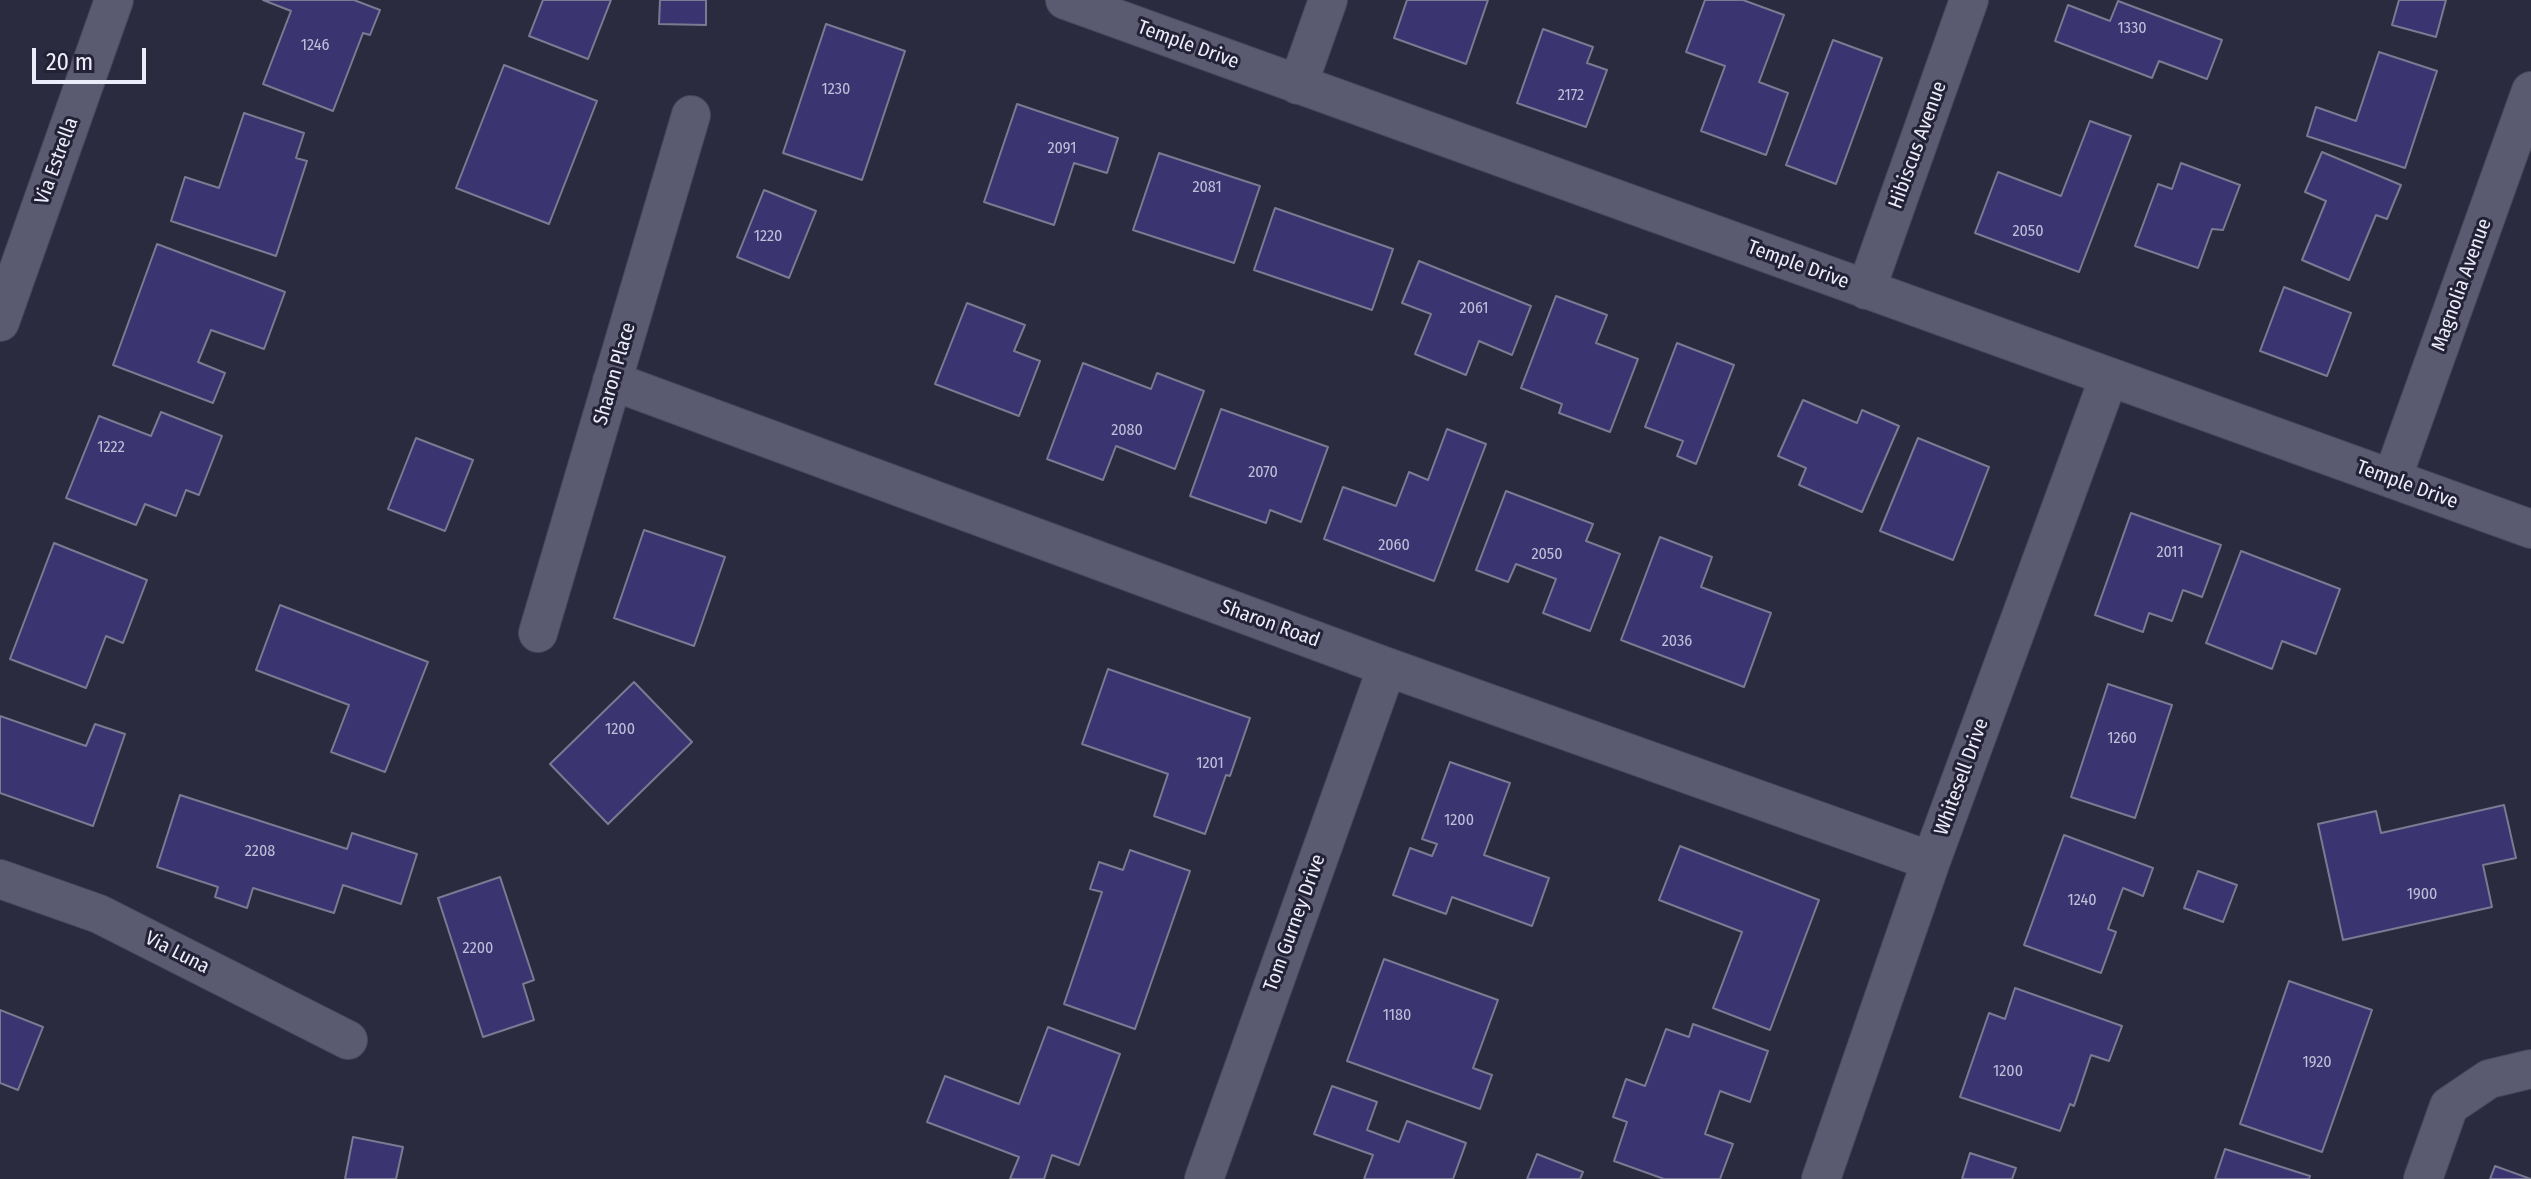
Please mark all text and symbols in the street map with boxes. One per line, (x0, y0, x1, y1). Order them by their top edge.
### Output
street label: Temple Drive (1134, 16, 1242, 74)
house number: 1330 (2117, 19, 2147, 39)
scale bar (36, 32, 150, 82)
house number: 1246 (301, 36, 329, 56)
text: 20 m (46, 48, 93, 76)
street label: Hibiscus Avenue (1884, 78, 1952, 212)
house number: 1230 (822, 80, 850, 100)
house number: 2172 (1558, 86, 1584, 106)
street label: Via Estrella (30, 114, 84, 208)
house number: 2091 (1047, 139, 1077, 159)
house number: 2081 (1192, 178, 1222, 198)
street label: Magnolia Avenue (2427, 215, 2497, 355)
house number: 2050 (2012, 222, 2044, 242)
house number: 1220 (754, 227, 782, 247)
street label: Temple Drive (1744, 236, 1852, 294)
house number: 2061 (1460, 299, 1488, 319)
street label: Sharon Place (589, 320, 641, 428)
house number: 2080 (1111, 421, 1143, 441)
house number: 1222 (97, 438, 125, 458)
street label: Temple Drive (2353, 456, 2461, 514)
house number: 2070 (1248, 463, 1278, 483)
house number: 2060 (1378, 536, 1410, 556)
house number: 2011 (2156, 543, 2184, 563)
house number: 2050 (1531, 545, 1563, 565)
street label: Sharon Road (1217, 595, 1323, 653)
house number: 2036 (1662, 632, 1692, 652)
street label: Whitesell Drive (1930, 715, 1994, 839)
house number: 1200 (605, 720, 635, 740)
house number: 1260 (2107, 729, 2137, 749)
house number: 1201 (1196, 754, 1224, 774)
house number: 1200 (1444, 811, 1474, 831)
house number: 2208 (245, 842, 275, 862)
street label: Tom Gurney Drive (1259, 851, 1331, 995)
house number: 1900 (2407, 885, 2437, 905)
house number: 1240 (2067, 891, 2097, 911)
street label: Via Luna (141, 927, 213, 979)
house number: 2200 (463, 939, 493, 959)
house number: 1180 (1383, 1006, 1411, 1026)
house number: 1920 (2302, 1053, 2332, 1073)
house number: 1200 (1993, 1062, 2023, 1082)

